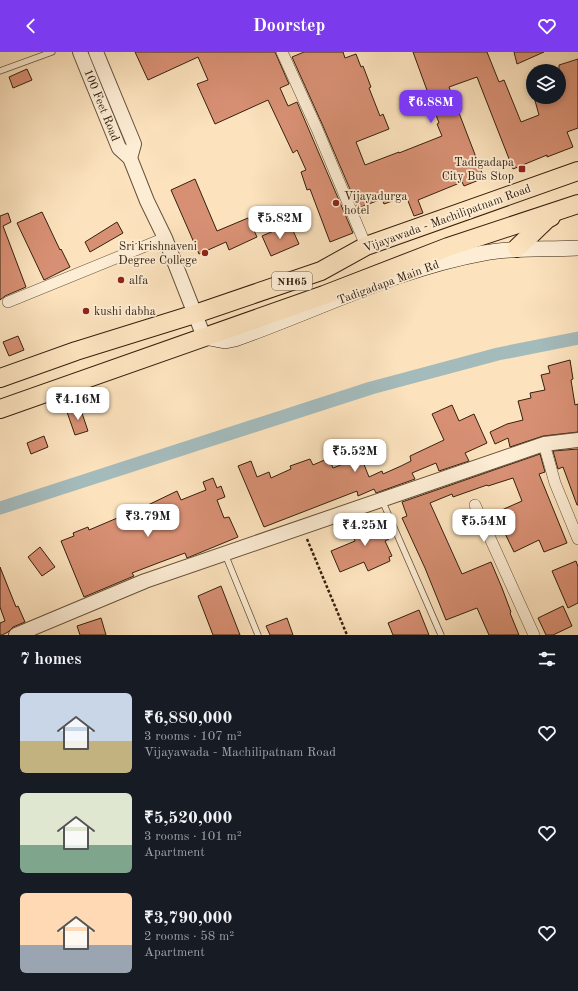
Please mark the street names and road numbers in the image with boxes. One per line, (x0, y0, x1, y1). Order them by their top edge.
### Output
street label: 100 Feet Road (81, 68, 121, 143)
street label: Vijayawada - Machilipatnam Road (362, 183, 533, 255)
street label: Tadigadapa Main Rd (336, 259, 441, 307)
road number: NH65 (272, 272, 312, 290)

